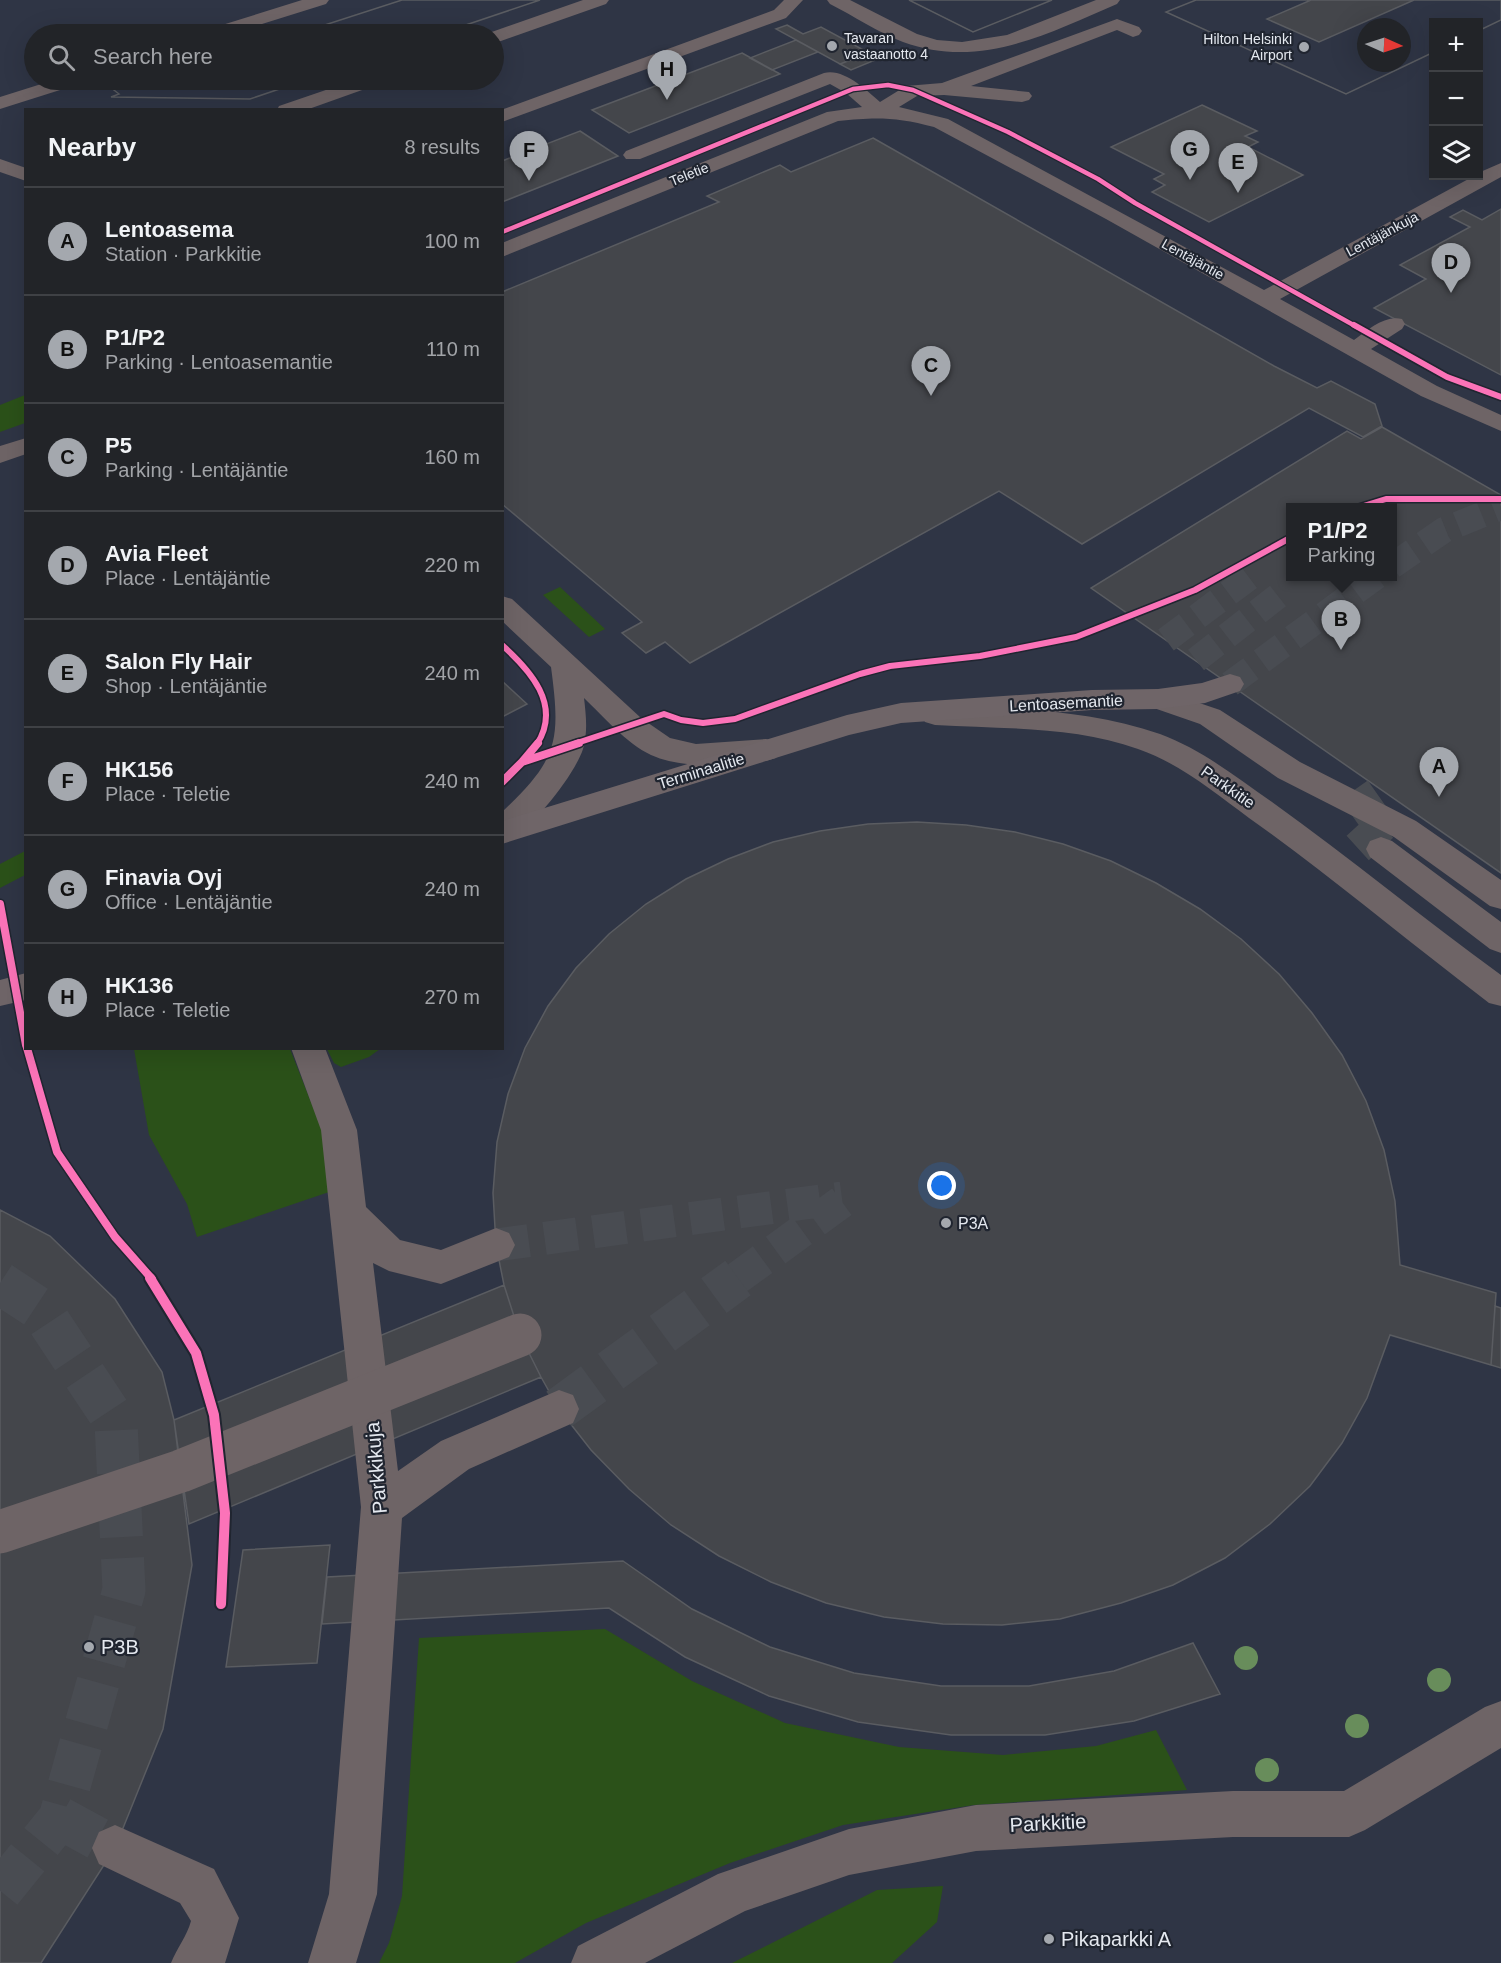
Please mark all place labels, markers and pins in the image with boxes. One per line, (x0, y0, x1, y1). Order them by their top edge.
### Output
place label: Tavaran vastaanotto 4 (844, 30, 928, 62)
place label: Hilton Helsinki Airport (1203, 31, 1292, 63)
marker: Tavaran vastaanotto 4 (825, 39, 839, 53)
marker: Hilton Helsinki Airport (1297, 40, 1311, 54)
pin: H (648, 51, 686, 100)
pin: G (1170, 130, 1210, 180)
pin: F (510, 132, 548, 181)
pin: E (1218, 144, 1258, 193)
pin: D (1432, 244, 1470, 293)
pin: C (912, 346, 950, 396)
pin: B (1322, 600, 1360, 650)
pin: A (1420, 748, 1458, 797)
place label: P3A (958, 1215, 989, 1232)
marker: P3A (939, 1216, 953, 1230)
place label: P3B (101, 1636, 139, 1658)
marker: P3B (82, 1640, 96, 1654)
place label: Pikaparkki A (1061, 1928, 1172, 1950)
marker: Pikaparkki A (1042, 1932, 1056, 1946)

